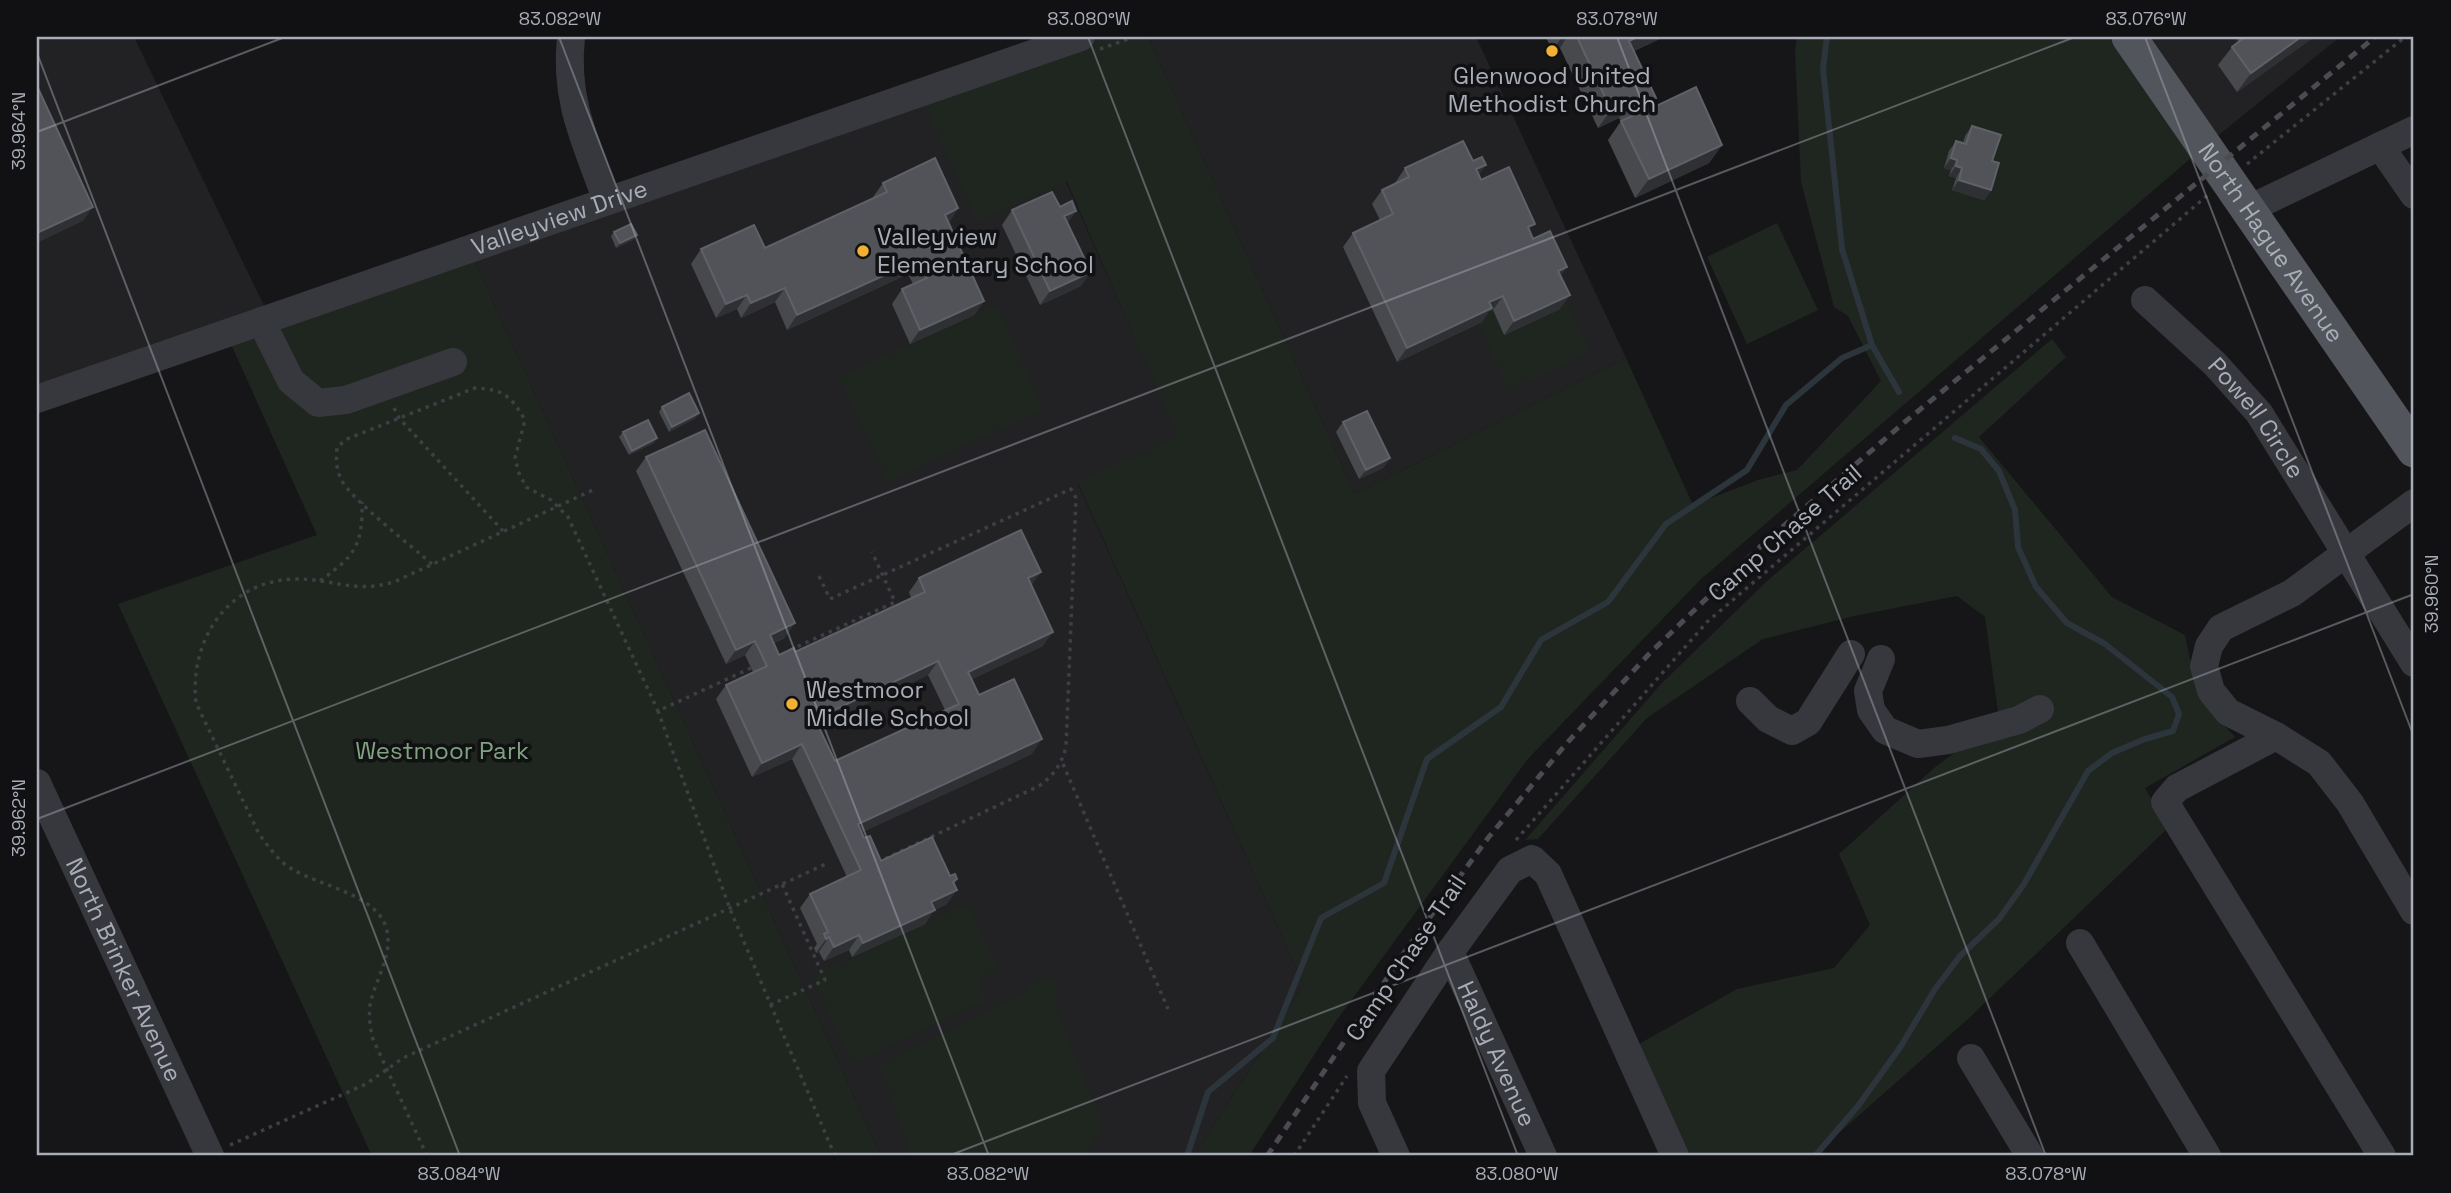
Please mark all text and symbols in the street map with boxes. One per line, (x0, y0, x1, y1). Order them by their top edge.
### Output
text: 83.082°W (519, 7, 602, 30)
text: 83.080°W (1047, 7, 1131, 30)
text: 83.078°W (1576, 7, 1658, 30)
text: 83.076°W (2105, 7, 2187, 30)
marker: Glenwood United Methodist Church (1544, 43, 1560, 59)
place label: Glenwood United Methodist Church (1448, 60, 1656, 119)
text: 39.964°N (7, 92, 30, 170)
street label: North Hague Avenue (2192, 137, 2351, 348)
street label: Valleyview Drive (467, 173, 651, 262)
place label: Valleyview Elementary School (877, 221, 1094, 280)
marker: Valleyview Elementary School (855, 243, 871, 259)
street label: Powell Circle (2201, 350, 2312, 484)
street label: Camp Chase Trail (1701, 457, 1868, 608)
text: 39.960°N (2420, 555, 2443, 633)
place label: Westmoor Middle School (806, 674, 969, 733)
marker: Westmoor Middle School (784, 696, 800, 712)
park label: Westmoor Park (355, 735, 529, 766)
text: 39.962°N (7, 779, 30, 857)
street label: North Brinker Avenue (59, 853, 189, 1087)
street label: Camp Chase Trail (1338, 869, 1473, 1047)
street label: Haldy Avenue (1450, 976, 1543, 1131)
text: 83.084°W (418, 1162, 501, 1185)
text: 83.082°W (947, 1162, 1030, 1185)
text: 83.080°W (1475, 1162, 1559, 1185)
text: 83.078°W (2005, 1162, 2087, 1185)

